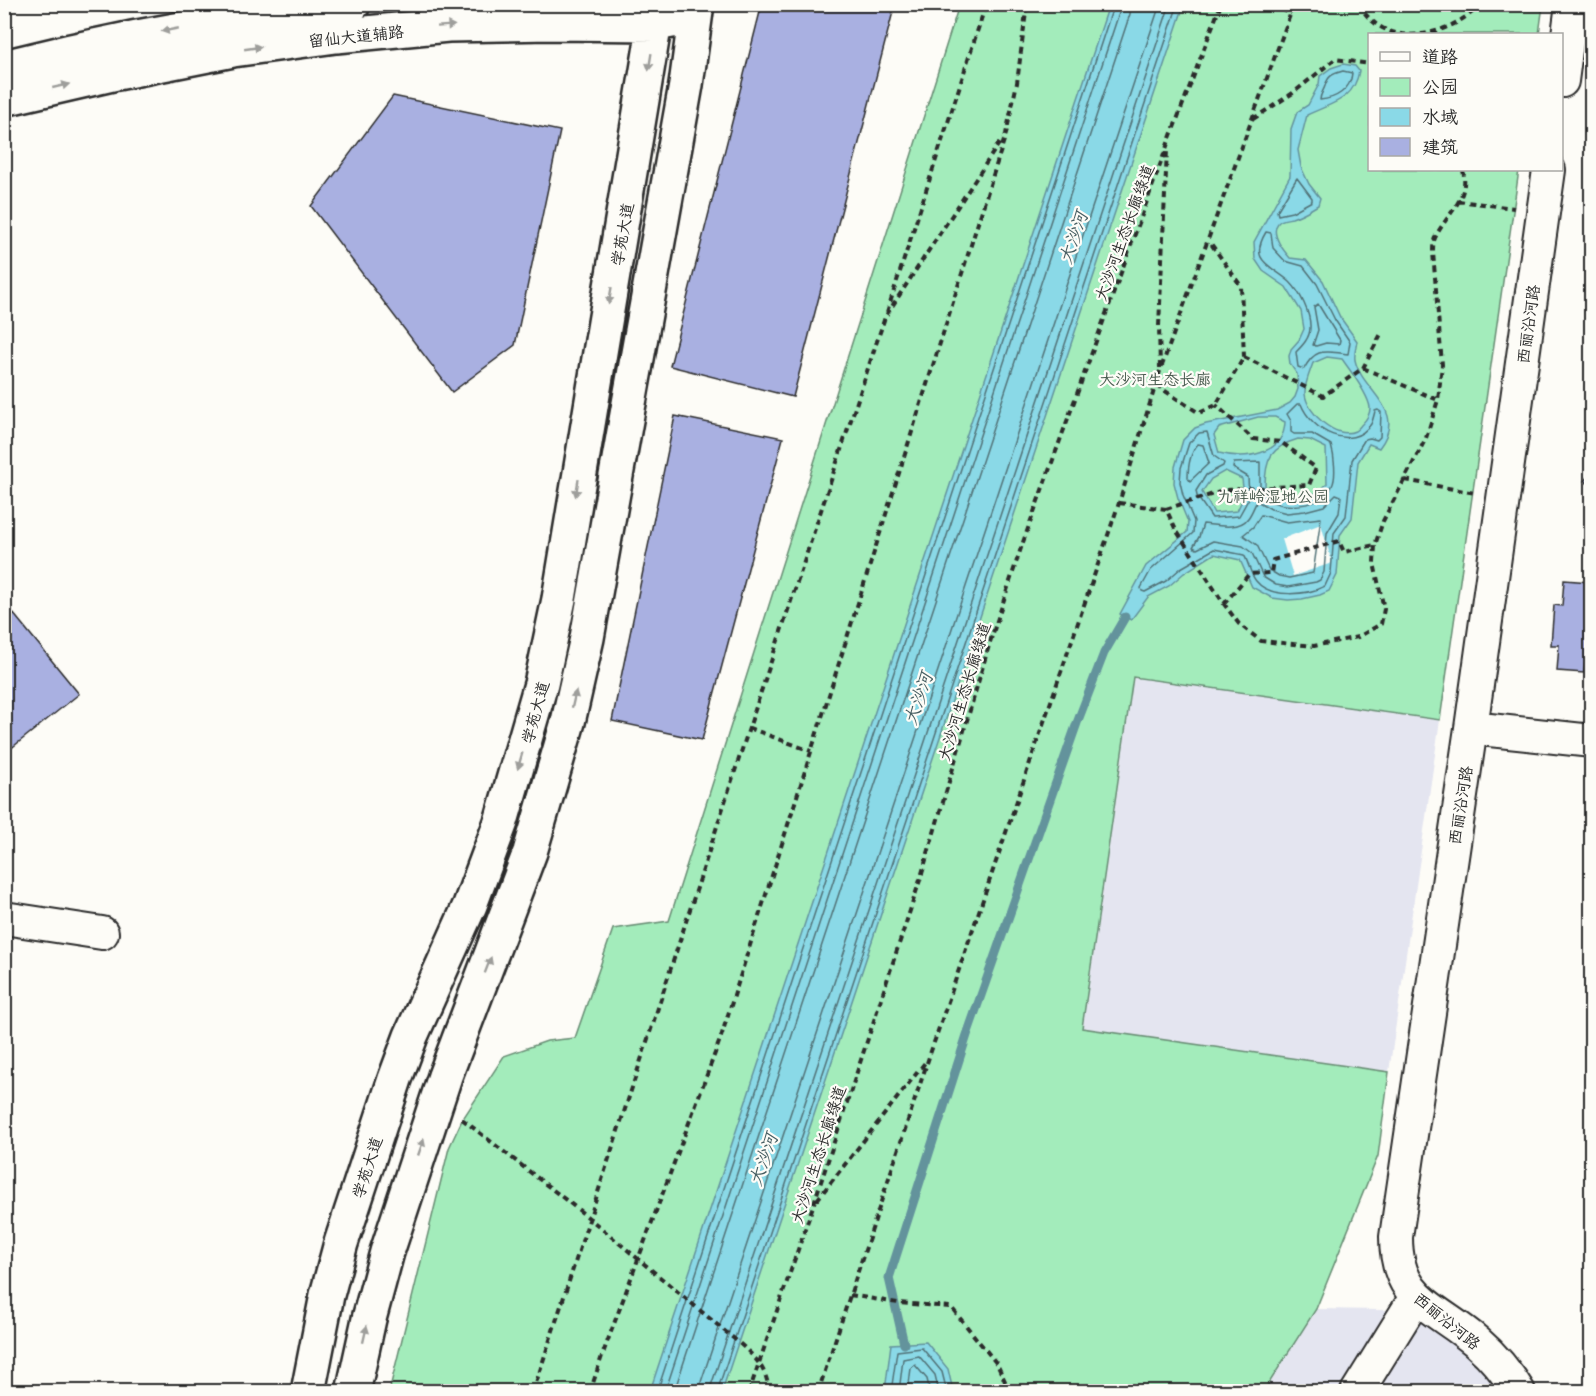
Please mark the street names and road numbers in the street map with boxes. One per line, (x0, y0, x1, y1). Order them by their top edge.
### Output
street label: 留仙大道辅路 (307, 18, 405, 52)
street label: 大沙河生态长廊绿道 (1087, 160, 1159, 304)
street label: 学苑大道 (604, 200, 638, 268)
street label: 西丽沿河路 (1510, 283, 1544, 365)
street label: 大沙河生态长廊绿道 (930, 619, 996, 763)
street label: 学苑大道 (514, 678, 554, 746)
street label: 西丽沿河路 (1441, 764, 1477, 846)
street label: 大沙河生态长廊绿道 (783, 1082, 851, 1226)
street label: 学苑大道 (345, 1133, 387, 1201)
street label: 西丽沿河路 (1409, 1285, 1487, 1355)

